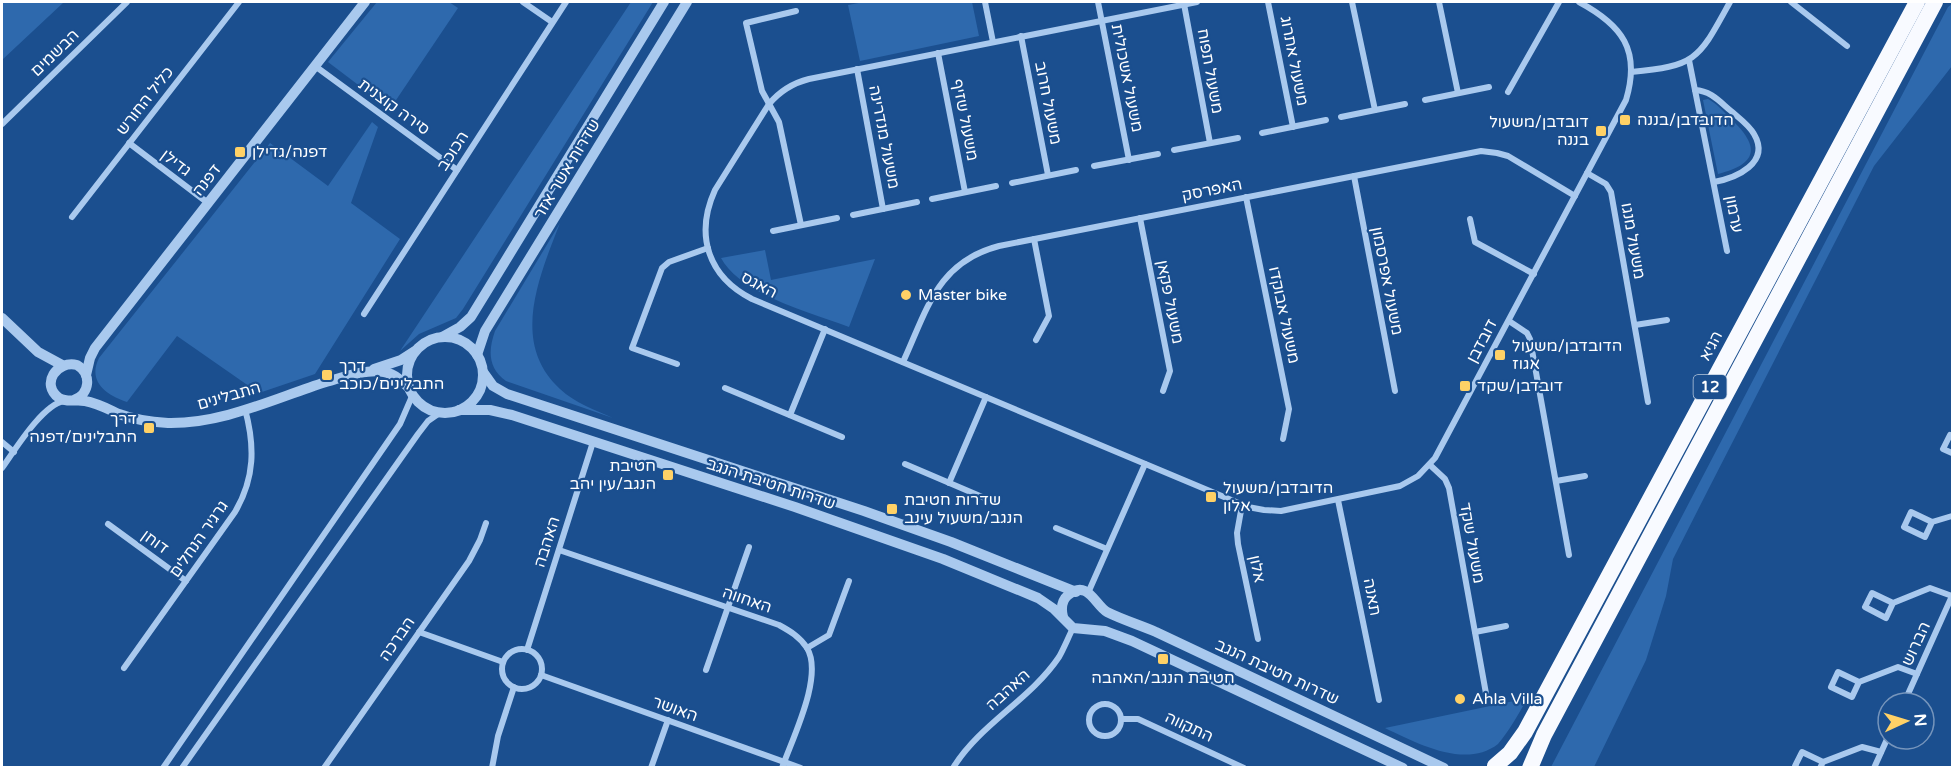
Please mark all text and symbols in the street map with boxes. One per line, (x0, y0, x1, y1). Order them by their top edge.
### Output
street label: משעול אתרוג (1275, 14, 1313, 108)
street label: משעול אשכולית (1107, 22, 1147, 134)
street label: הבשמים (27, 25, 83, 81)
street label: משעול תפוח (1193, 27, 1227, 115)
street label: משעול חרוב (1030, 60, 1066, 146)
street label: כליל החורש (112, 63, 178, 139)
street label: סירה קוצנית (354, 74, 434, 140)
street label: משעול שזיף (947, 77, 983, 163)
street label: משעול מנדרינה (864, 83, 904, 191)
place label: הדובדבן/בננה (1637, 110, 1734, 130)
place label: דובדבן/משעול בננה (1489, 112, 1589, 150)
marker: הדובדבן/בננה (1618, 113, 1632, 127)
street label: שדרות אשר אזר (529, 115, 605, 223)
marker: דובדבן/משעול בננה (1594, 124, 1608, 138)
street label: הכוכב (433, 127, 473, 175)
place label: דפנה/גדילן (252, 142, 328, 162)
street label: גדילן (157, 145, 195, 181)
marker: דפנה/גדילן (233, 145, 247, 159)
street label: דפנה (188, 160, 226, 200)
street label: האפרסק (1180, 174, 1244, 206)
street label: ערמון (1721, 194, 1747, 234)
street label: משעול מנגו (1616, 201, 1650, 281)
street label: משעול אפרסמון (1367, 225, 1407, 337)
street label: משעול פקאן (1152, 258, 1188, 346)
street label: משעול אבוקדו (1264, 265, 1304, 365)
street label: האגס (737, 267, 781, 303)
place label: Master bike (918, 285, 1007, 305)
marker: Master bike (899, 288, 913, 302)
street label: דובדבן (1462, 316, 1502, 366)
street label: הגיא (1695, 328, 1727, 364)
place label: הדובדבן/משעול אגוז (1512, 336, 1622, 374)
marker: הדובדבן/משעול אגוז (1493, 348, 1507, 362)
place label: דרך התבלינים/כוכב (339, 356, 444, 394)
marker: דרך התבלינים/כוכב (320, 368, 334, 382)
road number: 12 (1694, 375, 1726, 399)
place label: דובדבן/שקד (1477, 376, 1563, 396)
street label: התבלינים (195, 377, 263, 415)
marker: דובדבן/שקד (1458, 379, 1472, 393)
place label: דרך התבלינים/דפנה (29, 409, 137, 447)
marker: דרך התבלינים/דפנה (142, 421, 156, 435)
street label: שדרות חטיבת הנגב (704, 454, 838, 514)
place label: חטיבת הנגב/עין יהב (570, 456, 656, 494)
marker: חטיבת הנגב/עין יהב (661, 468, 675, 482)
place label: הדובדבן/משעול אלון (1223, 478, 1333, 516)
place label: שדרות חטיבת הנגב/משעול עינב (904, 490, 1023, 528)
marker: הדובדבן/משעול אלון (1204, 490, 1218, 504)
street label: גרגיר הנחלים (165, 497, 233, 581)
street label: משעול שקד (1455, 501, 1489, 585)
marker: שדרות חטיבת הנגב/משעול עינב (885, 502, 899, 516)
street label: האהבה (529, 514, 565, 570)
street label: דוחן (137, 525, 173, 559)
street label: אלון (1244, 553, 1270, 585)
street label: תאנה (1359, 576, 1385, 618)
street label: האחווה (720, 582, 774, 618)
street label: הברכה (375, 613, 419, 665)
street label: הברוש (1897, 619, 1935, 669)
street label: שדרות חטיבת הנגב (1212, 635, 1342, 709)
marker: חטיבת הנגב/האהבה (1156, 652, 1170, 666)
street label: האהבה (982, 665, 1034, 715)
place label: חטיבת הנגב/האהבה (1091, 668, 1235, 688)
place label: Ahla Villa (1472, 689, 1543, 709)
north arrow (1876, 691, 1936, 751)
street label: האושר (650, 692, 700, 726)
marker: Ahla Villa (1453, 692, 1467, 706)
street label: התקווה (1162, 707, 1216, 747)
text: N (1910, 713, 1930, 727)

